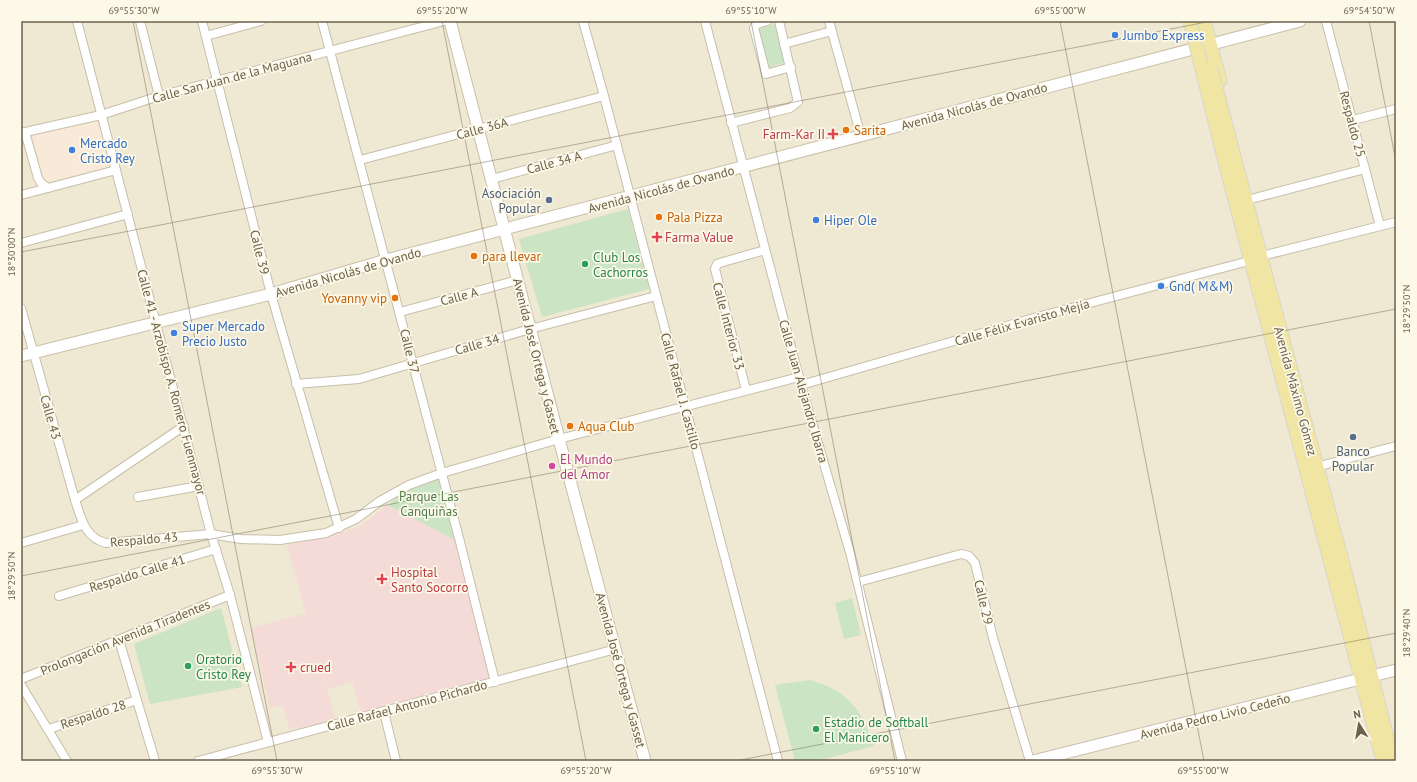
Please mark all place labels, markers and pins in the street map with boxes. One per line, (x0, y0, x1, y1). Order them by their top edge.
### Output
place label: Jumbo Express (1122, 27, 1204, 44)
marker: Jumbo Express (1110, 30, 1120, 40)
place label: Sarita (854, 122, 886, 139)
marker: Sarita (841, 125, 851, 135)
place label: Farm-Kar II (763, 126, 825, 143)
marker: Farm-Kar II (828, 129, 838, 139)
place label: Mercado Cristo Rey (80, 135, 135, 167)
marker: Mercado Cristo Rey (67, 145, 77, 155)
place label: Asociación Popular (482, 185, 542, 217)
marker: Asociación Popular (544, 195, 554, 205)
place label: Pala Pizza (667, 209, 723, 226)
marker: Pala Pizza (654, 212, 664, 222)
place label: Hiper Ole (824, 212, 877, 229)
marker: Hiper Ole (811, 215, 821, 225)
place label: Farma Value (665, 229, 733, 246)
marker: Farma Value (652, 232, 662, 242)
place label: para llevar (482, 248, 541, 265)
place label: Club Los Cachorros (593, 249, 648, 281)
marker: para llevar (469, 251, 479, 261)
marker: Club Los Cachorros (580, 259, 590, 269)
place label: Gnd( M&M) (1169, 278, 1233, 295)
marker: Gnd( M&M) (1156, 281, 1166, 291)
place label: Yovanny vip (321, 290, 387, 307)
marker: Yovanny vip (390, 293, 400, 303)
place label: Super Mercado Precio Justo (182, 318, 265, 350)
marker: Super Mercado Precio Justo (169, 328, 179, 338)
place label: Aqua Club (578, 418, 635, 435)
marker: Aqua Club (565, 421, 575, 431)
marker: Banco Popular (1348, 432, 1358, 442)
place label: Banco Popular (1332, 443, 1375, 475)
place label: El Mundo del Amor (560, 451, 613, 483)
marker: El Mundo del Amor (547, 461, 557, 471)
place label: Hospital Santo Socorro (391, 564, 468, 596)
marker: Hospital Santo Socorro (376, 573, 388, 585)
place label: Oratorio Cristo Rey (196, 651, 251, 683)
place label: crued (300, 659, 331, 676)
marker: Oratorio Cristo Rey (183, 661, 193, 671)
marker: crued (285, 661, 297, 673)
place label: Estadio de Softball El Manicero (824, 714, 929, 746)
marker: Estadio de Softball El Manicero (811, 724, 821, 734)

